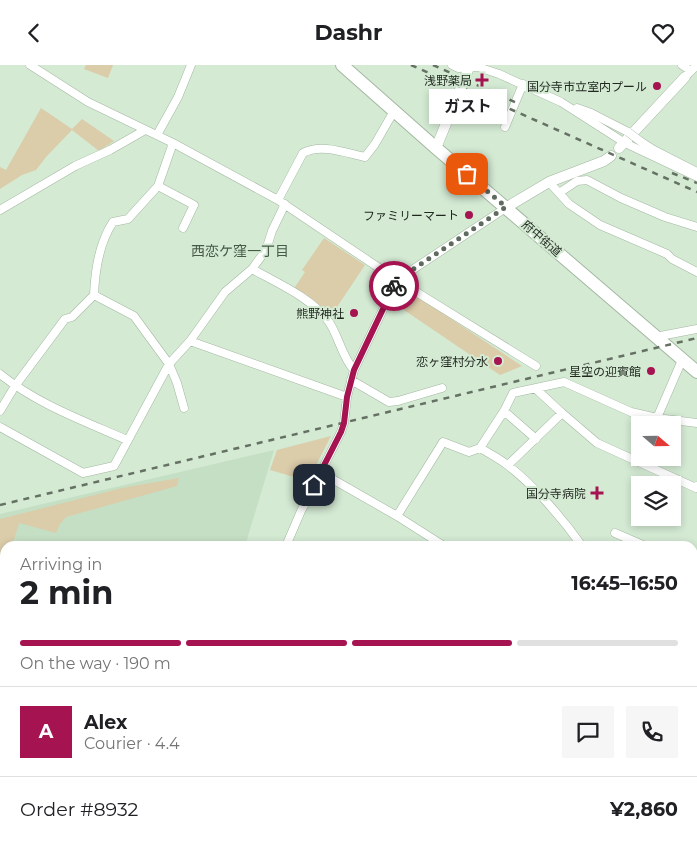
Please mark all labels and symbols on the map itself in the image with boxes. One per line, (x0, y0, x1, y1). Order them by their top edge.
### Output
place label: 浅野薬局 (424, 73, 472, 88)
marker: 浅野薬局 (476, 74, 488, 86)
place label: 国分寺市立室内プール (527, 79, 647, 94)
marker: 国分寺市立室内プール (651, 80, 663, 92)
callout: ガスト (428, 89, 506, 124)
pin (446, 153, 488, 195)
place label: ファミリーマート (363, 208, 459, 223)
marker: ファミリーマート (463, 209, 475, 221)
street label: 府中街道 (519, 217, 565, 259)
district label: 西恋ケ窪一丁目 (191, 242, 289, 260)
courier (369, 261, 419, 311)
place label: 熊野神社 (296, 306, 344, 321)
marker: 熊野神社 (348, 307, 360, 319)
place label: 恋ヶ窪村分水 (416, 354, 488, 369)
marker: 恋ヶ窪村分水 (492, 355, 504, 367)
place label: 星空の迎賓館 (569, 364, 641, 379)
marker: 星空の迎賓館 (645, 365, 657, 377)
north arrow (631, 416, 681, 466)
pin (293, 464, 335, 506)
place label: 国分寺病院 (526, 486, 586, 501)
marker: 国分寺病院 (590, 486, 604, 500)

